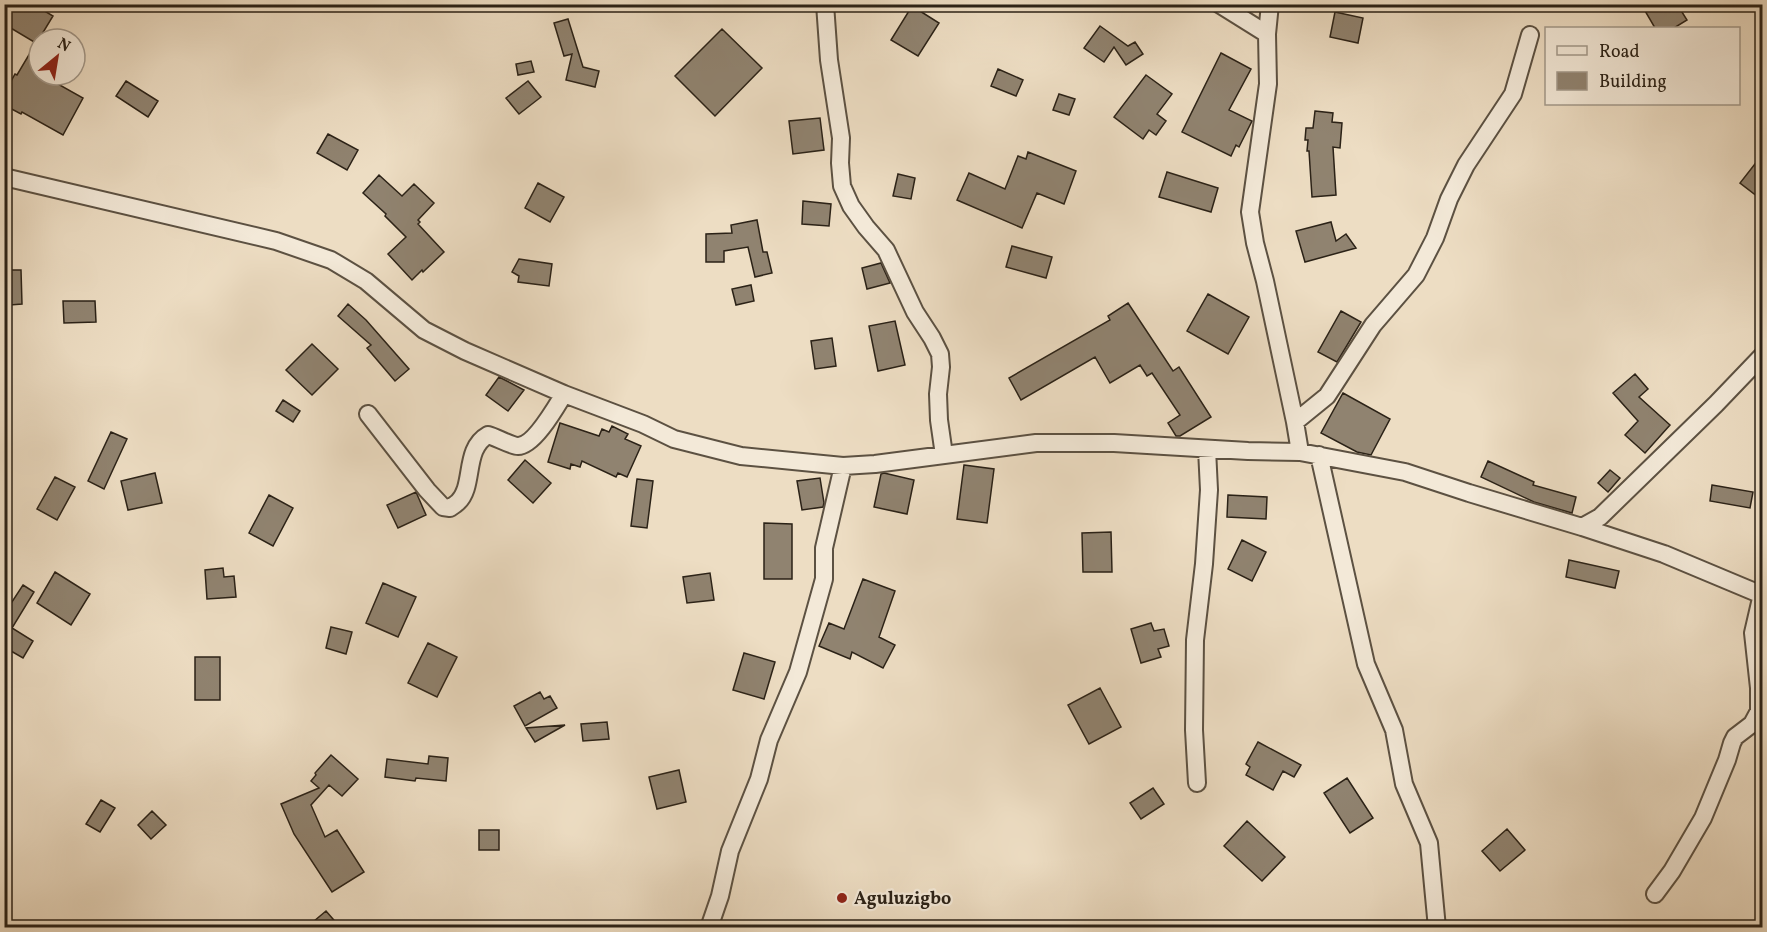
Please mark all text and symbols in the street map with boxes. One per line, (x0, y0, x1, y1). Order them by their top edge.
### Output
north arrow (27, 27, 87, 87)
legend (1545, 27, 1740, 105)
text: N (53, 33, 74, 58)
text: Road (1599, 40, 1640, 65)
text: Building (1599, 70, 1667, 95)
place label: Aguluzigbo (854, 887, 951, 912)
marker: Aguluzigbo (835, 891, 849, 905)

